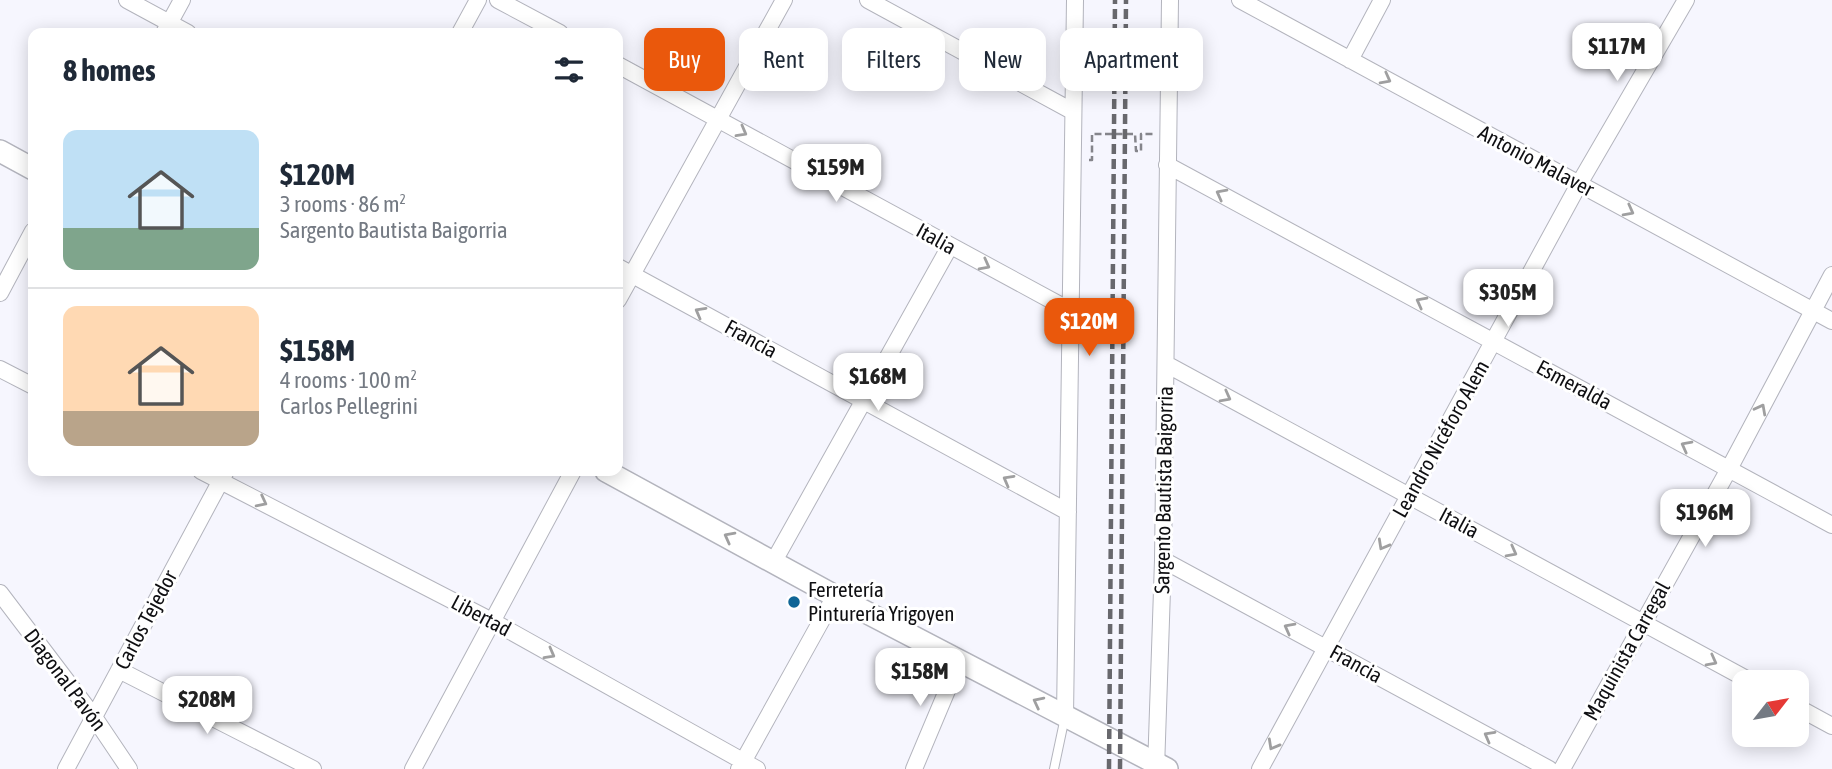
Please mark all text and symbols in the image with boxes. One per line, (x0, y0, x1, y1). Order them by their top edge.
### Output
pin: $117M (1568, 24, 1666, 83)
chip: Buy (644, 28, 725, 91)
chip: Rent (739, 28, 828, 91)
chip: Filters (842, 28, 945, 91)
chip: New (959, 28, 1046, 91)
chip: Apartment (1060, 28, 1203, 91)
text: $117M (1588, 33, 1646, 59)
icon: filters (550, 51, 588, 89)
text: 8 homes (63, 53, 156, 87)
one-way arrow (1379, 71, 1391, 84)
street label: Antonio Malaver (1475, 120, 1599, 201)
one-way arrow (735, 124, 748, 138)
pin: $159M (787, 144, 885, 204)
text: $159M (807, 154, 865, 180)
text: $120M (280, 157, 355, 191)
icon: home (119, 158, 203, 242)
one-way arrow (1216, 189, 1228, 202)
text: 3 rooms · 86 m² (280, 191, 406, 217)
one-way arrow (1622, 203, 1634, 216)
text: Sargento Bautista Baigorria (280, 217, 508, 243)
street label: Italia (913, 218, 960, 259)
one-way arrow (978, 257, 990, 270)
pin: $305M (1459, 270, 1557, 329)
text: $305M (1479, 279, 1537, 305)
one-way arrow (1416, 297, 1428, 310)
pin: $120M (1040, 298, 1138, 358)
one-way arrow (695, 307, 708, 320)
text: $120M (1060, 308, 1118, 334)
street label: Francia (721, 314, 782, 362)
text: $158M (280, 333, 355, 367)
icon: home (119, 334, 203, 418)
pin: $168M (829, 354, 927, 413)
street label: Esmeralda (1533, 354, 1616, 414)
street label: Leandro Nicéforo Alem (1387, 356, 1493, 521)
text: $168M (849, 363, 907, 389)
text: 4 rooms · 100 m² (280, 367, 417, 393)
street label: Sargento Bautista Baigorria (1149, 386, 1177, 594)
one-way arrow (1219, 389, 1231, 402)
text: Carlos Pellegrini (280, 393, 418, 419)
one-way arrow (1752, 404, 1766, 416)
one-way arrow (1681, 441, 1693, 454)
one-way arrow (1003, 474, 1015, 488)
pin: $196M (1656, 490, 1754, 549)
one-way arrow (255, 494, 267, 507)
text: $196M (1676, 499, 1734, 525)
street label: Italia (1436, 502, 1483, 542)
one-way arrow (724, 532, 736, 545)
one-way arrow (1378, 538, 1391, 550)
one-way arrow (1505, 544, 1517, 557)
street label: Carlos Tejedor (109, 565, 182, 673)
place label: Ferretería Pinturería Yrigoyen (808, 577, 954, 625)
street label: Maquinista Carregal (1578, 577, 1674, 724)
street label: Libertad (447, 589, 515, 641)
marker: Ferretería Pinturería Yrigoyen (786, 594, 802, 610)
one-way arrow (1284, 623, 1296, 636)
street label: Diagonal Pavón (20, 624, 112, 735)
street label: Francia (1326, 639, 1387, 687)
one-way arrow (543, 646, 555, 659)
pin: $158M (871, 648, 969, 708)
one-way arrow (1705, 652, 1717, 666)
text: $158M (891, 658, 949, 684)
north arrow (1732, 670, 1810, 747)
map controls (1732, 670, 1809, 747)
pin: $208M (158, 676, 256, 736)
text: $208M (178, 686, 236, 712)
one-way arrow (1032, 696, 1045, 710)
one-way arrow (1483, 731, 1496, 745)
one-way arrow (1268, 738, 1282, 750)

